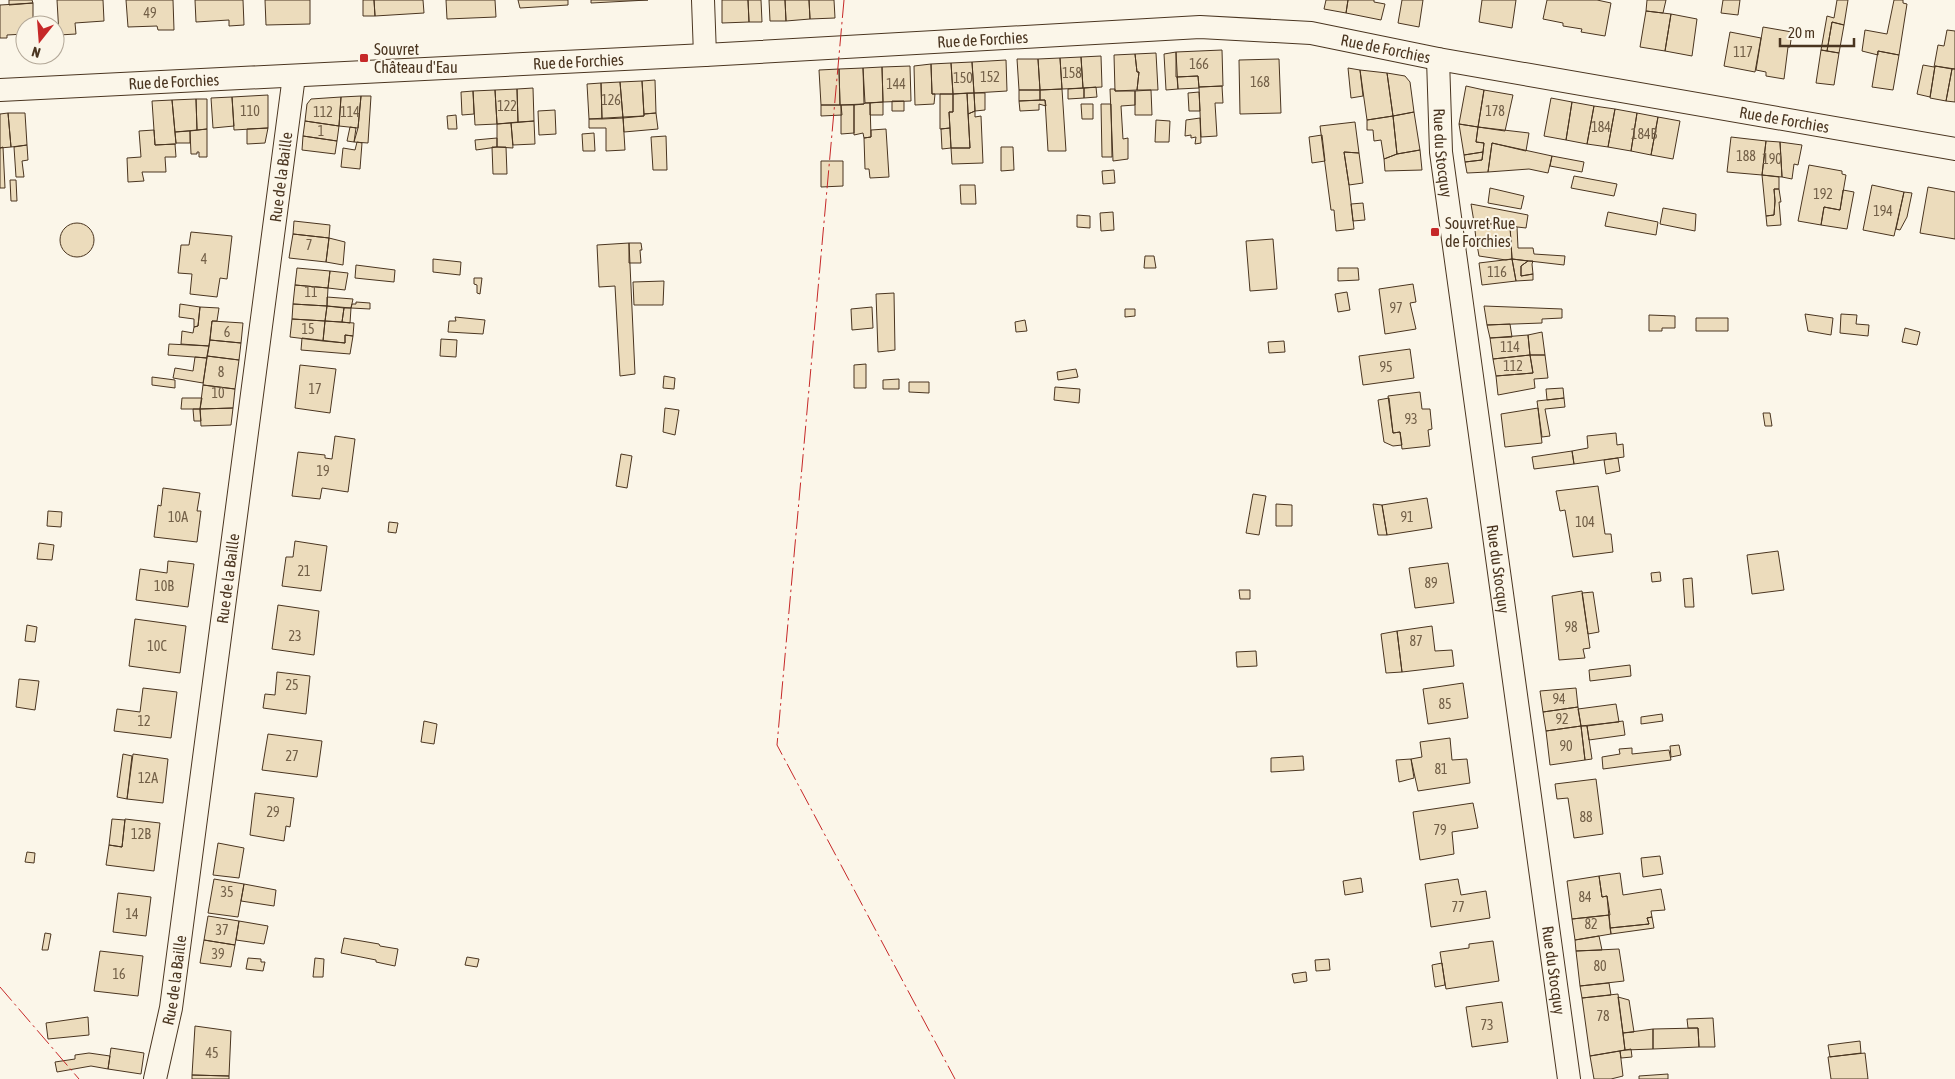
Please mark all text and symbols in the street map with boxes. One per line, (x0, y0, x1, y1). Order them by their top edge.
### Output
house number: 49 (143, 5, 157, 21)
north arrow (15, 15, 65, 65)
scale bar (1780, 15, 1854, 47)
text: 20 m (1788, 24, 1815, 41)
street label: Rue de Forchies (937, 28, 1029, 51)
street label: Rue de Forchies (1339, 30, 1432, 66)
place label: Souvret Château d'Eau (374, 40, 458, 76)
text: N (30, 44, 42, 61)
house number: 117 (1733, 44, 1753, 60)
street label: Rue de Forchies (532, 50, 625, 73)
marker: Souvret Château d'Eau (358, 52, 370, 64)
house number: 166 (1189, 56, 1209, 72)
house number: 158 (1062, 65, 1082, 81)
house number: 152 (980, 69, 1000, 85)
street label: Rue de Forchies (128, 70, 220, 93)
house number: 150 (953, 70, 973, 86)
house number: 168 (1250, 74, 1270, 90)
house number: 144 (886, 76, 906, 92)
house number: 126 (601, 92, 621, 108)
house number: 122 (497, 98, 517, 114)
house number: 110 (240, 103, 260, 119)
house number: 178 (1485, 103, 1505, 119)
street label: Rue de Forchies (1738, 103, 1831, 136)
house number: 112 (313, 104, 333, 120)
house number: 114 (340, 104, 360, 120)
street label: Rue du Stocquy (1431, 108, 1456, 199)
house number: 184 (1591, 119, 1611, 135)
house number: 1 (318, 123, 324, 139)
house number: 184B (1631, 126, 1658, 142)
street label: Rue de la Baille (266, 131, 296, 223)
house number: 188 (1736, 148, 1756, 164)
house number: 190 (1762, 151, 1782, 167)
house number: 192 (1813, 186, 1833, 202)
house number: 194 (1873, 203, 1893, 219)
place label: Souvret Rue de Forchies (1445, 214, 1515, 250)
marker: Souvret Rue de Forchies (1429, 226, 1441, 238)
house number: 7 (306, 237, 312, 253)
house number: 4 (201, 251, 208, 267)
house number: 116 (1487, 264, 1507, 280)
house number: 11 (304, 284, 318, 300)
house number: 97 (1389, 300, 1403, 316)
house number: 15 (301, 321, 315, 337)
house number: 6 (224, 324, 231, 340)
house number: 114 (1500, 339, 1520, 355)
house number: 112 (1503, 358, 1523, 374)
house number: 95 (1379, 359, 1393, 375)
house number: 8 (218, 364, 225, 380)
house number: 17 (308, 381, 322, 397)
house number: 10 (211, 385, 225, 401)
house number: 93 (1404, 411, 1418, 427)
house number: 19 (316, 463, 330, 479)
house number: 10A (168, 509, 188, 525)
house number: 91 (1400, 509, 1414, 525)
house number: 104 (1575, 514, 1595, 530)
street label: Rue du Stocquy (1484, 524, 1514, 615)
street label: Rue de la Baille (213, 532, 243, 625)
house number: 21 (297, 563, 311, 579)
house number: 89 (1424, 575, 1438, 591)
house number: 10B (154, 578, 174, 594)
house number: 98 (1564, 619, 1578, 635)
house number: 23 (288, 628, 302, 644)
house number: 87 (1409, 633, 1423, 649)
house number: 10C (147, 638, 167, 654)
house number: 25 (285, 677, 299, 693)
house number: 94 (1552, 691, 1566, 707)
house number: 85 (1438, 696, 1452, 712)
house number: 92 (1555, 711, 1569, 727)
house number: 12 (137, 713, 151, 729)
house number: 90 (1559, 738, 1573, 754)
house number: 27 (285, 748, 299, 764)
house number: 81 (1434, 761, 1448, 777)
house number: 12A (138, 770, 158, 786)
house number: 29 (266, 804, 280, 820)
house number: 88 (1579, 809, 1593, 825)
house number: 79 (1433, 822, 1447, 838)
house number: 12B (131, 826, 151, 842)
house number: 35 (220, 884, 234, 900)
house number: 84 (1578, 889, 1592, 905)
house number: 77 (1451, 899, 1465, 915)
house number: 14 (125, 906, 139, 922)
house number: 82 (1584, 916, 1598, 932)
house number: 37 (215, 922, 229, 938)
street label: Rue du Stocquy (1539, 925, 1569, 1016)
street label: Rue de la Baille (158, 934, 190, 1027)
house number: 39 (211, 946, 225, 962)
house number: 80 (1593, 958, 1607, 974)
house number: 16 (112, 966, 126, 982)
house number: 78 (1596, 1008, 1610, 1024)
house number: 73 (1480, 1017, 1494, 1033)
house number: 45 (205, 1045, 219, 1061)

